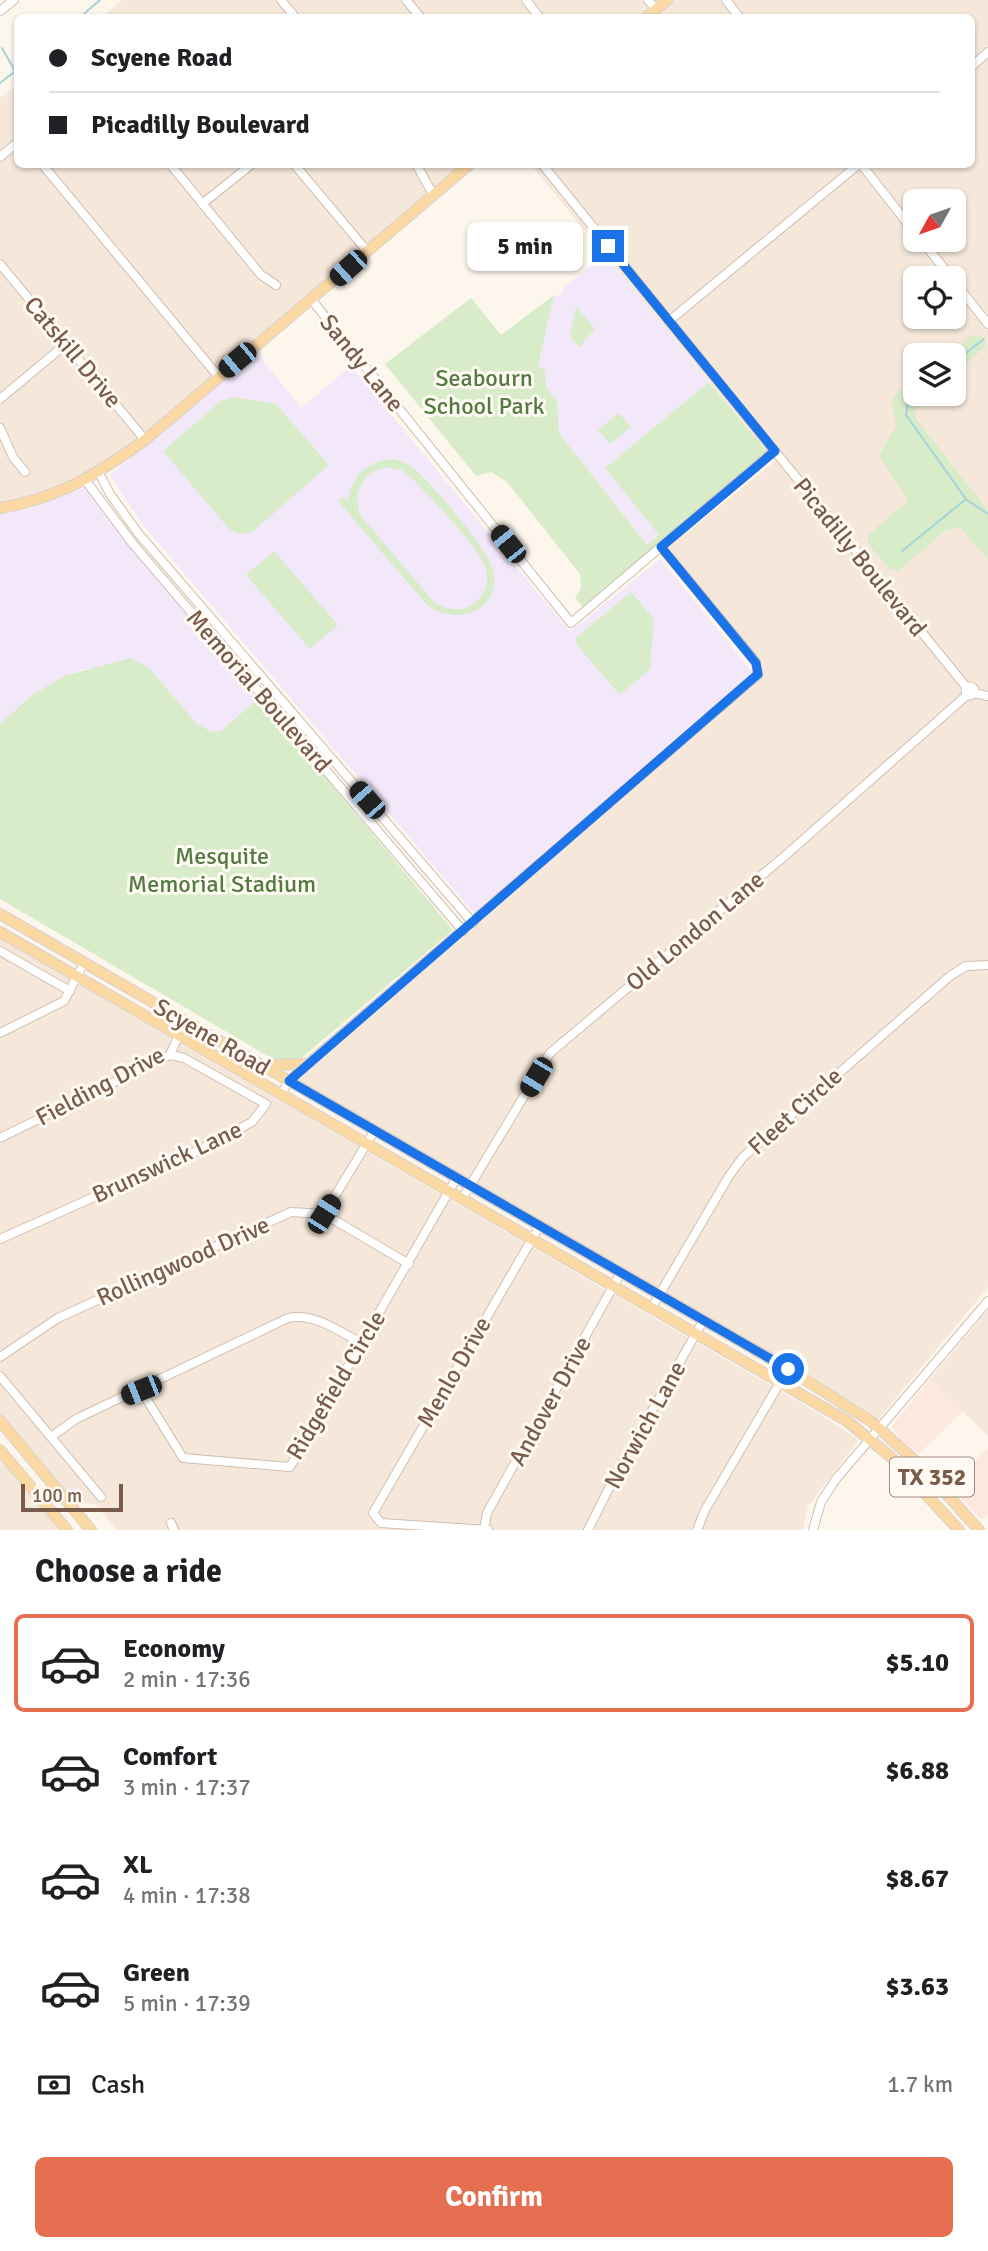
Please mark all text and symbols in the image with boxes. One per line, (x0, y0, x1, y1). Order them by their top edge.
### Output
text: Scyene Road (91, 42, 233, 74)
text: Picadilly Boulevard (91, 109, 310, 141)
north arrow (903, 189, 966, 252)
map controls (903, 189, 966, 406)
callout: 5 min (468, 222, 584, 270)
route end (592, 230, 624, 262)
text: 5 min (497, 232, 553, 261)
car (326, 246, 371, 290)
button: locate (903, 266, 966, 329)
street label: Catskill Drive (18, 290, 128, 414)
street label: Sandy Lane (313, 308, 411, 418)
car (215, 338, 260, 382)
button: layers (903, 343, 966, 406)
park label: Seabourn School Park (423, 363, 545, 421)
street label: Picadilly Boulevard (787, 471, 933, 643)
car (487, 521, 530, 567)
street label: Memorial Boulevard (180, 603, 338, 779)
car (346, 777, 389, 823)
park label: Mesquite Memorial Stadium (128, 841, 316, 899)
street label: Old London Lane (620, 864, 770, 998)
street label: Scyene Road (148, 992, 276, 1082)
street label: Fielding Drive (30, 1039, 170, 1133)
car (517, 1054, 556, 1100)
street label: Fleet Circle (742, 1061, 848, 1161)
street label: Brunswick Lane (87, 1114, 247, 1210)
car (304, 1191, 345, 1237)
street label: Rollingwood Drive (92, 1209, 274, 1313)
street label: Ridgefield Circle (280, 1305, 392, 1465)
street label: Menlo Drive (410, 1311, 498, 1433)
street label: Andover Drive (502, 1331, 598, 1471)
route start (772, 1353, 804, 1385)
street label: Norwich Lane (598, 1356, 692, 1494)
car (118, 1372, 165, 1408)
road number: TX 352 (890, 1458, 974, 1496)
scale bar (21, 1481, 122, 1513)
text: 100 m (32, 1484, 82, 1508)
text: Choose a ride (35, 1552, 222, 1591)
icon: car (39, 1632, 102, 1695)
text: Economy (123, 1633, 225, 1665)
text: $5.10 (885, 1647, 949, 1679)
text: 2 min · 17:36 (123, 1665, 251, 1694)
icon: car (39, 1740, 102, 1803)
text: Comfort (123, 1741, 217, 1773)
text: $6.88 (885, 1755, 949, 1787)
text: 3 min · 17:37 (123, 1773, 251, 1802)
icon: car (39, 1848, 102, 1911)
text: XL (123, 1849, 153, 1881)
text: $8.67 (885, 1863, 949, 1895)
text: 4 min · 17:38 (123, 1881, 251, 1910)
icon: car (39, 1956, 102, 2019)
text: Green (123, 1957, 190, 1989)
text: $3.63 (885, 1971, 949, 2003)
text: 5 min · 17:39 (123, 1989, 251, 2018)
icon: cash (35, 2066, 73, 2104)
text: Cash (91, 2069, 145, 2101)
text: 1.7 km (887, 2070, 953, 2099)
button: Confirm (35, 2157, 953, 2237)

